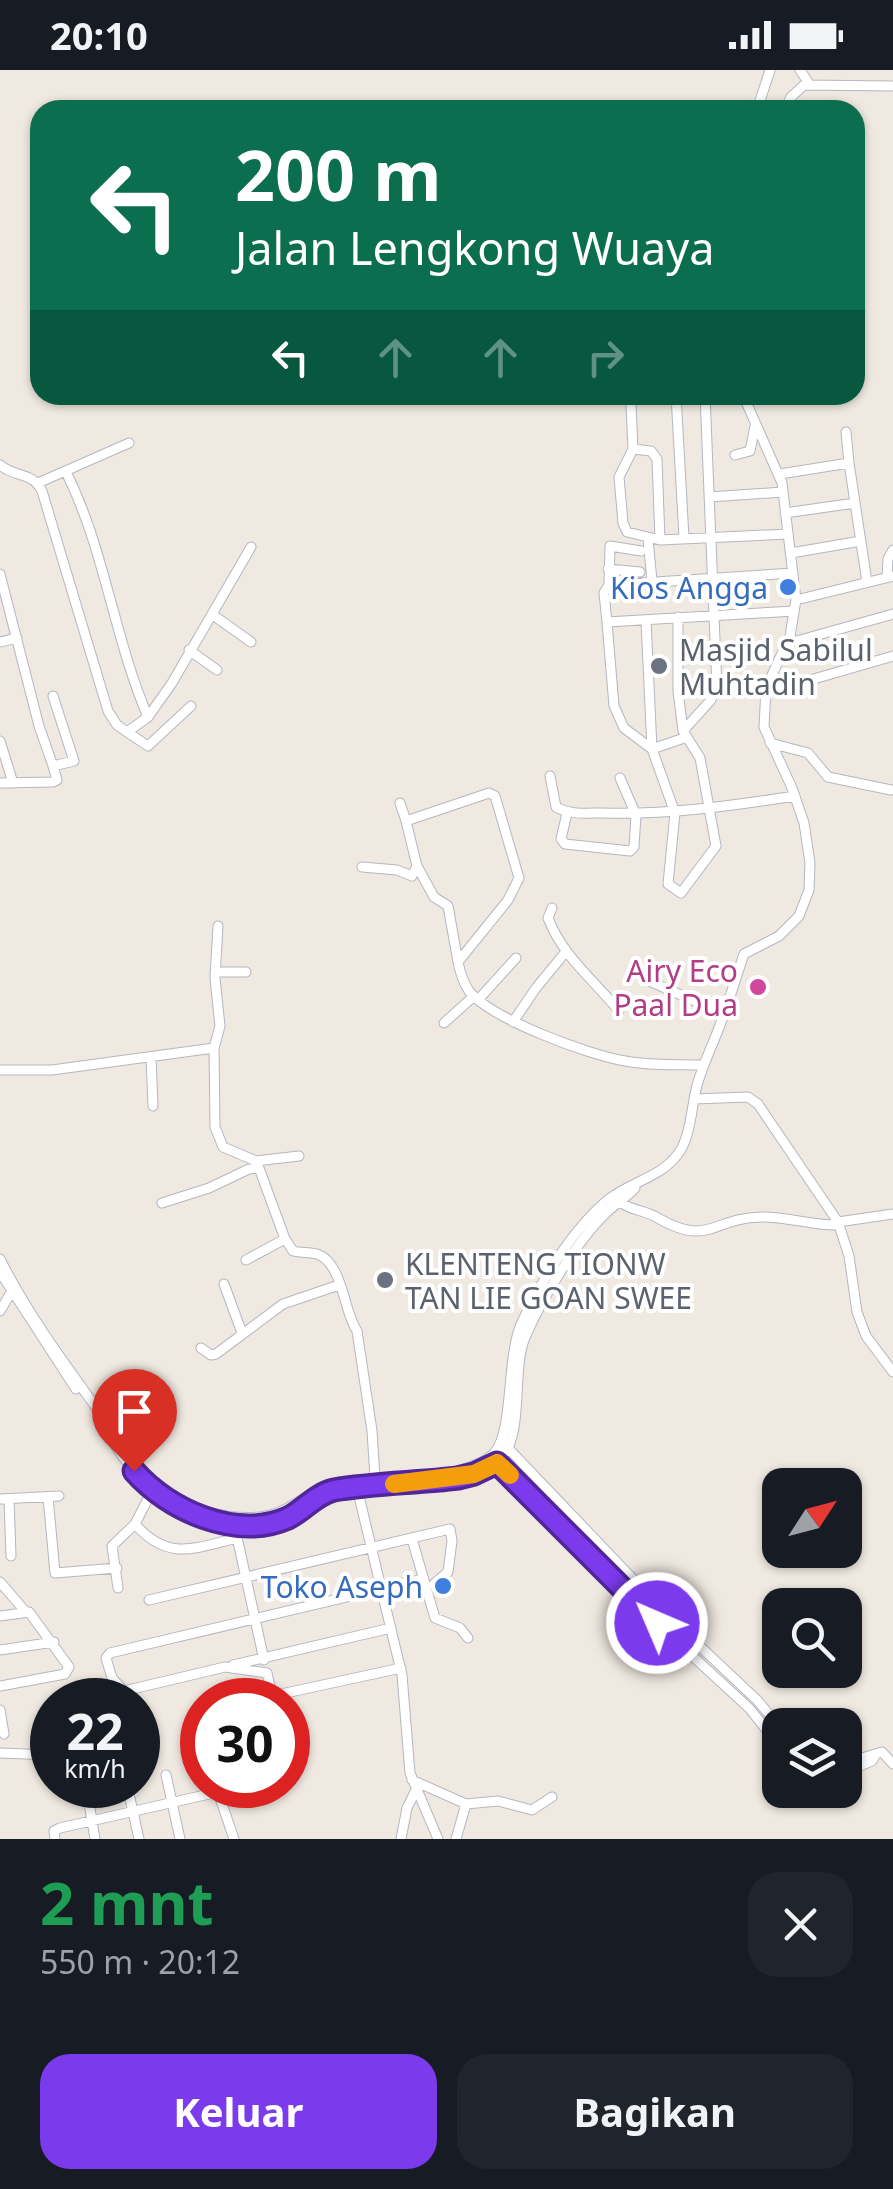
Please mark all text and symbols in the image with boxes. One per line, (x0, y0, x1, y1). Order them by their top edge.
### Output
text: 20:10 (50, 9, 148, 61)
text: 200 m (235, 126, 442, 222)
icon: left (70, 140, 200, 270)
text: Jalan Lengkong Wuaya (235, 217, 714, 278)
icon: left (263, 330, 318, 385)
icon: ahead (368, 330, 423, 385)
icon: ahead (473, 330, 528, 385)
icon: right (578, 330, 633, 385)
place label: Kios Angga (610, 567, 768, 608)
marker: Kios Angga (777, 576, 799, 598)
place label: Masjid Sabilul Muhtadin (679, 629, 873, 704)
marker: Masjid Sabilul Muhtadin (648, 655, 670, 677)
place label: Airy Eco Paal Dua (613, 950, 738, 1025)
marker: Airy Eco Paal Dua (747, 976, 769, 998)
place label: KLENTENG TIONW TAN LIE GOAN SWEE (405, 1243, 692, 1318)
marker: KLENTENG TIONW TAN LIE GOAN SWEE (374, 1269, 396, 1291)
pin (92, 1369, 177, 1472)
icon: arrive (107, 1384, 162, 1439)
north arrow (762, 1468, 862, 1568)
map controls (762, 1468, 862, 1808)
place label: Toko Aseph (261, 1566, 423, 1607)
position arrow (605, 1571, 709, 1675)
marker: Toko Aseph (432, 1575, 454, 1597)
button: search (762, 1588, 862, 1688)
speed limit sign: 30 (180, 1678, 310, 1808)
text: 22 (66, 1697, 124, 1765)
button: layers (762, 1708, 862, 1808)
text: km/h (64, 1751, 126, 1785)
text: 2 mnt (40, 1861, 213, 1943)
button: close (748, 1872, 853, 1977)
text: 550 m · 20:12 (40, 1940, 240, 1983)
button: Keluar (40, 2054, 437, 2169)
button: Bagikan (457, 2054, 853, 2169)

